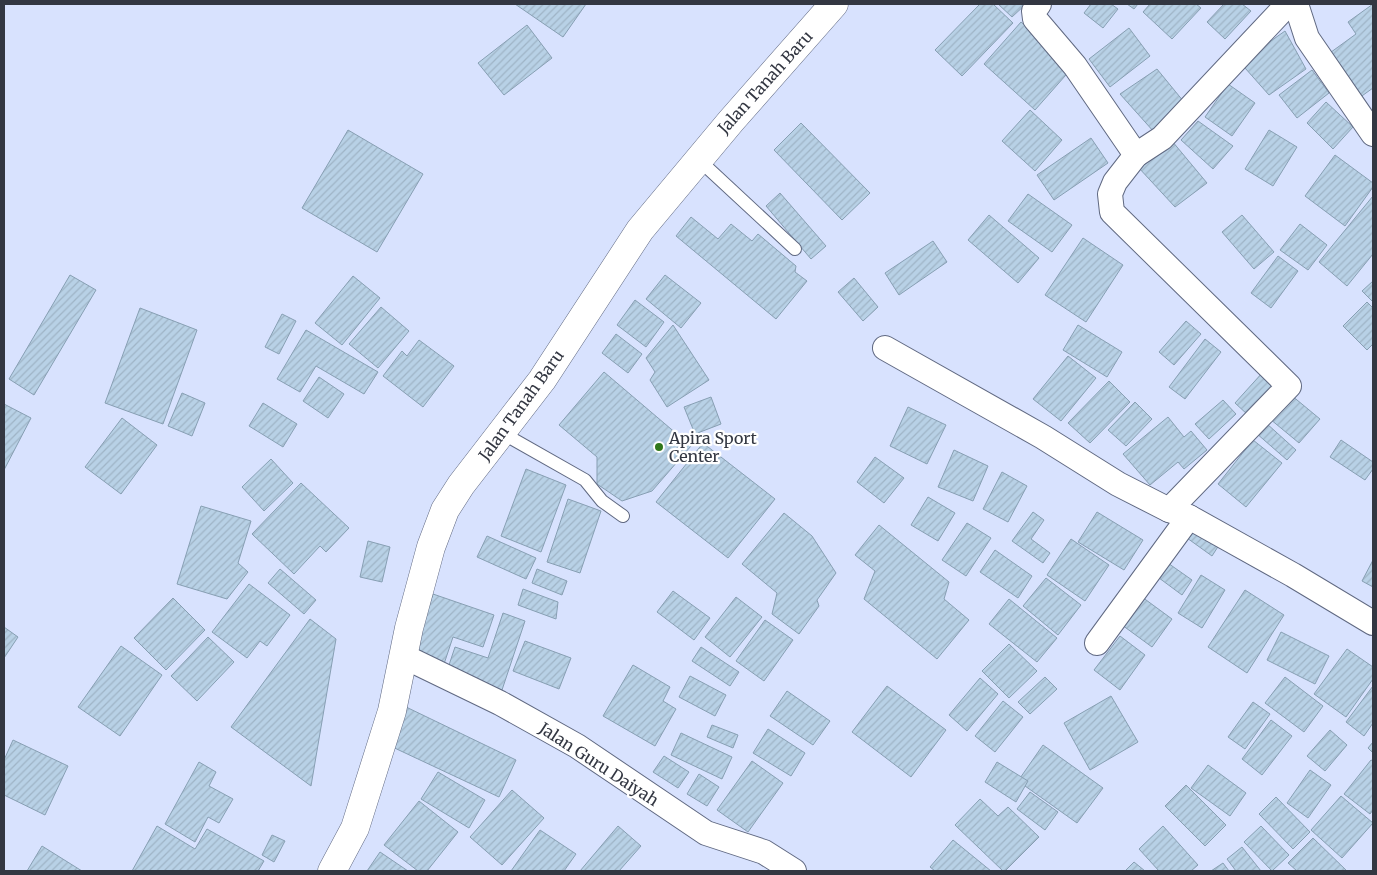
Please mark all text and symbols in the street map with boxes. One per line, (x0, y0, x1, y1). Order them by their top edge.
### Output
street label: Jalan Tanah Baru (713, 26, 817, 138)
street label: Jalan Tanah Baru (474, 346, 568, 465)
place label: Apira Sport Center (668, 428, 757, 466)
marker: Apira Sport Center (653, 441, 665, 453)
street label: Jalan Guru Daiyah (535, 717, 663, 810)

